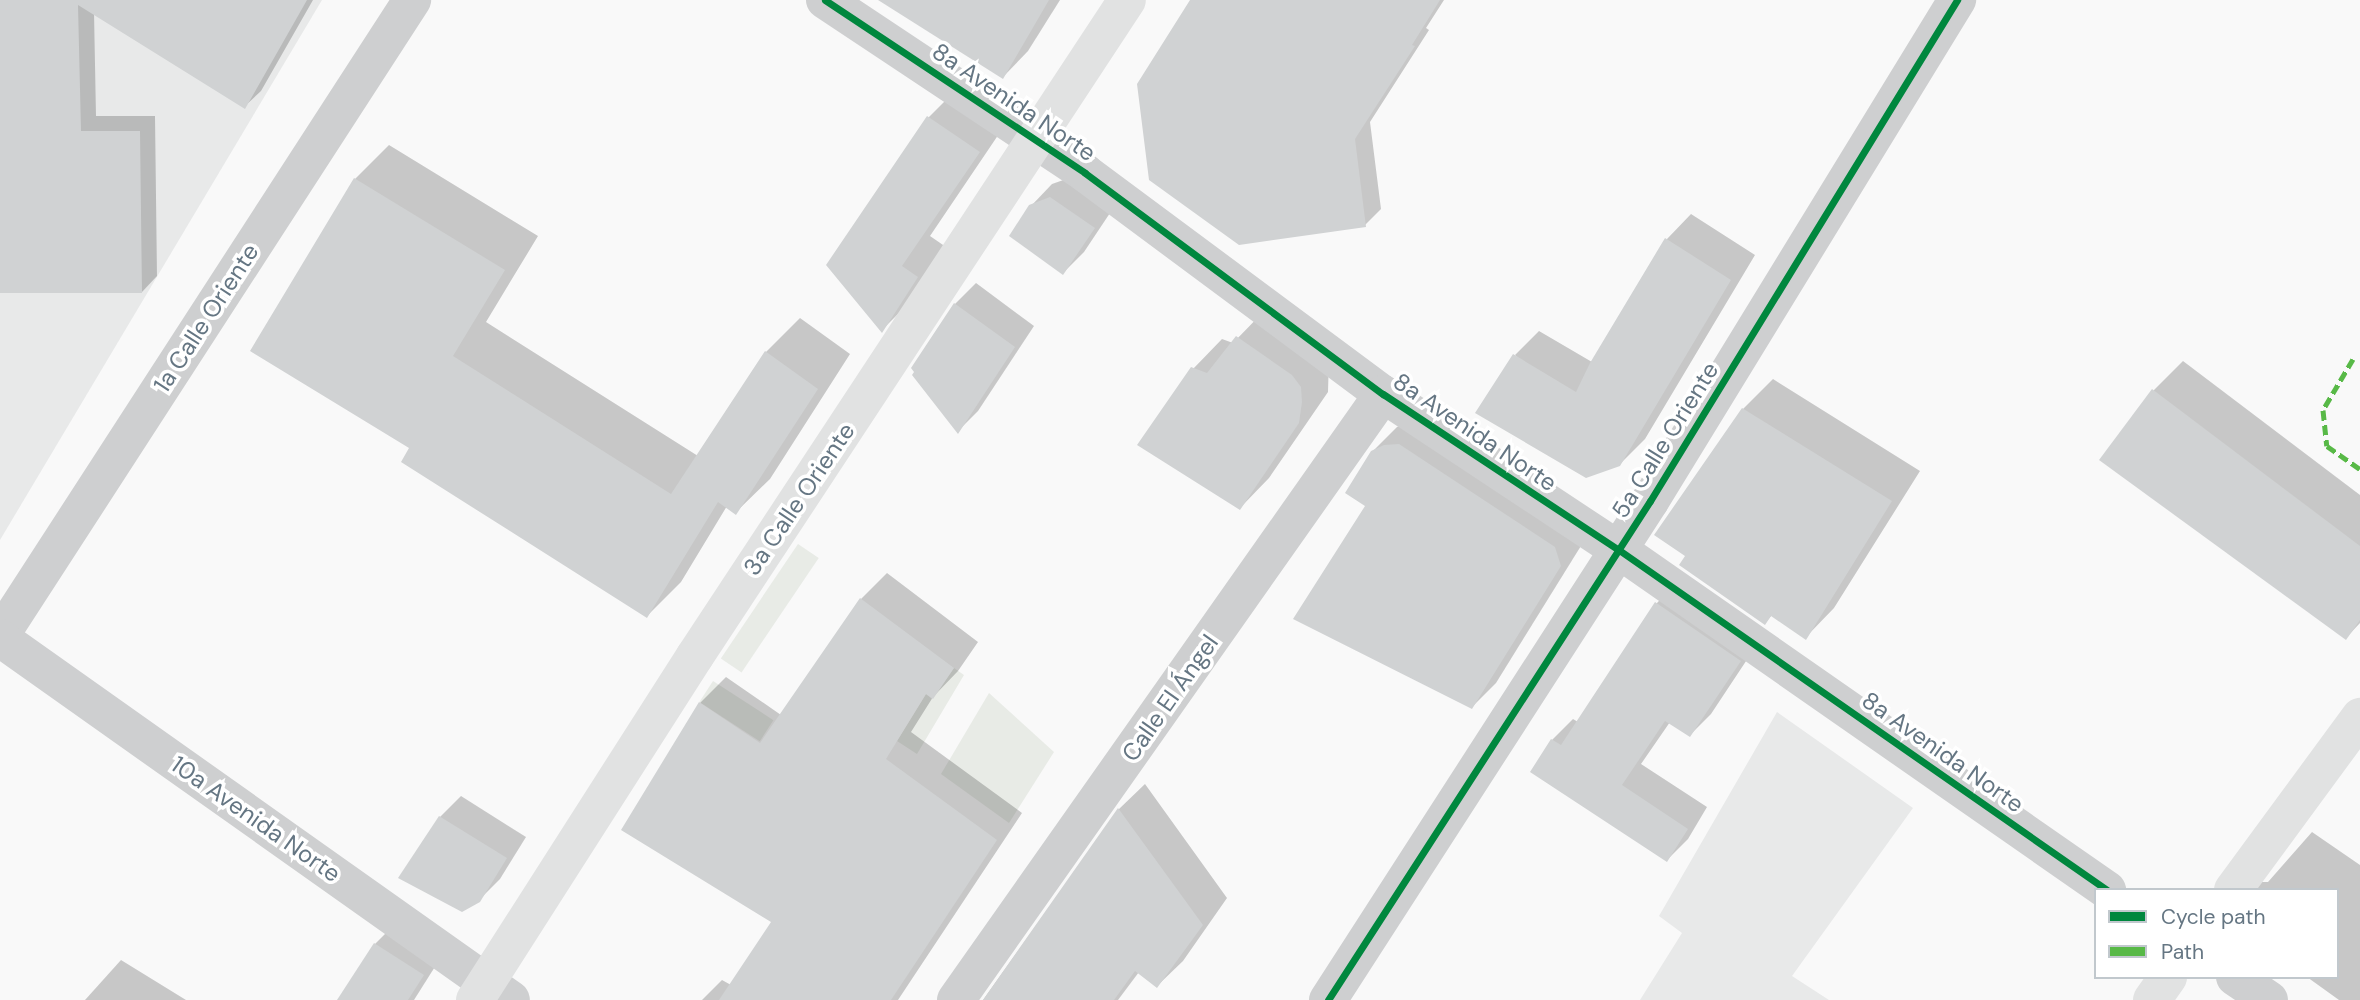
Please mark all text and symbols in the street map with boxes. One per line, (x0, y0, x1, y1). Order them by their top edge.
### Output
street label: 8a Avenida Norte (927, 37, 1101, 167)
street label: 1a Calle Oriente (147, 238, 265, 398)
street label: 5a Calle Oriente (1606, 357, 1724, 523)
street label: 8a Avenida Norte (1388, 367, 1562, 497)
street label: 3a Calle Oriente (737, 417, 861, 581)
street label: Calle El Ángel (1116, 629, 1224, 767)
street label: 8a Avenida Norte (1857, 685, 2029, 819)
street label: 10a Avenida Norte (166, 750, 346, 888)
legend (2094, 888, 2339, 979)
text: Cycle path (2161, 903, 2266, 931)
text: Path (2161, 938, 2204, 966)

